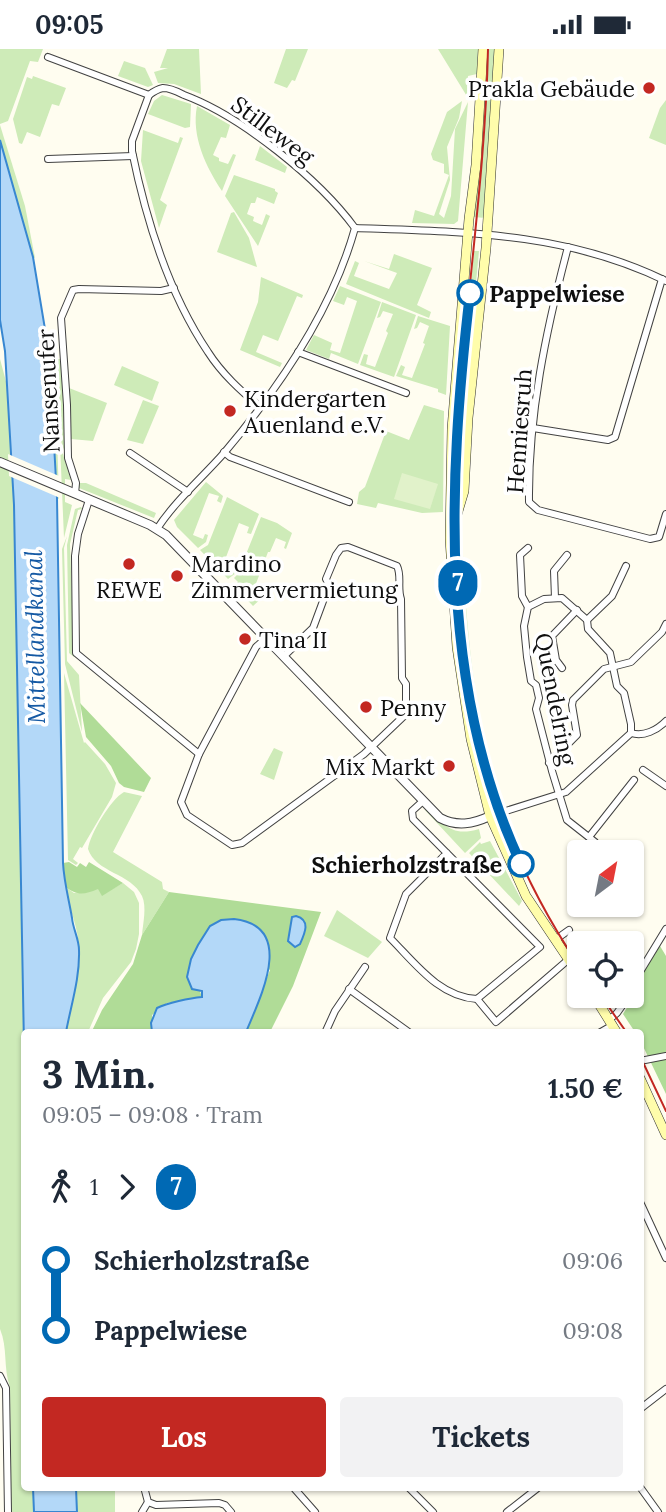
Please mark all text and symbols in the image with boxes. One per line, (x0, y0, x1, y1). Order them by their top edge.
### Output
text: 09:05 (35, 8, 104, 41)
place label: Prakla Gebäude (468, 74, 635, 103)
marker: Prakla Gebäude (641, 80, 657, 96)
street label: Stilleweg (226, 89, 321, 171)
place label: Pappelwiese (489, 279, 625, 308)
marker: Pappelwiese (457, 280, 483, 306)
street label: Nansenufer (30, 328, 66, 454)
street label: Henniesruh (500, 367, 538, 494)
place label: Kindergarten Auenland e.V. (243, 384, 386, 439)
marker: Kindergarten Auenland e.V. (222, 403, 238, 419)
place label: Mardino Zimmervermietung (191, 549, 399, 604)
water label: Mittellandkanal (18, 550, 52, 724)
marker: REWE (121, 556, 137, 572)
line badge: 7 (435, 560, 481, 606)
text: 7 (452, 567, 464, 598)
marker: Mardino Zimmervermietung (169, 568, 185, 584)
place label: REWE (96, 575, 162, 604)
place label: Tina II (259, 625, 327, 654)
street label: Quendelring (529, 630, 583, 769)
marker: Tina II (237, 631, 253, 647)
place label: Penny (380, 693, 447, 722)
marker: Penny (358, 699, 374, 715)
place label: Mix Markt (325, 752, 435, 781)
marker: Mix Markt (441, 758, 457, 774)
north arrow (567, 840, 644, 917)
map controls (567, 840, 644, 1008)
place label: Schierholzstraße (311, 850, 502, 879)
marker: Schierholzstraße (508, 851, 534, 877)
button: locate (567, 931, 644, 1008)
text: 3 Min. (42, 1050, 155, 1098)
text: 1.50 € (548, 1072, 623, 1105)
text: 09:05 – 09:08 · Tram (42, 1100, 263, 1129)
icon: walk (42, 1168, 80, 1206)
icon: forward (108, 1168, 146, 1206)
text: 7 (170, 1171, 182, 1202)
text: 1 (90, 1172, 98, 1201)
text: Schierholzstraße (94, 1244, 310, 1277)
text: 09:06 (562, 1246, 623, 1275)
text: Pappelwiese (94, 1314, 247, 1347)
text: 09:08 (562, 1316, 623, 1345)
button: Los (42, 1397, 326, 1477)
button: Tickets (340, 1397, 623, 1477)

